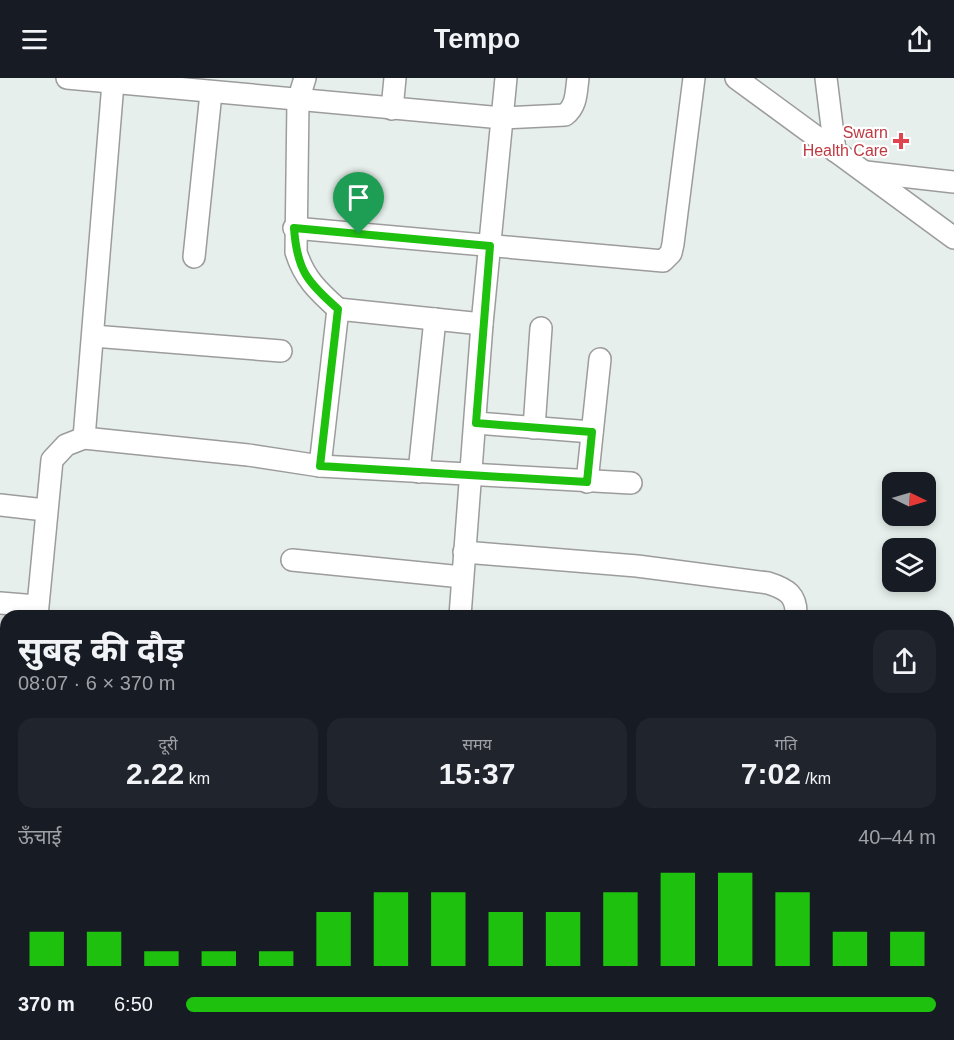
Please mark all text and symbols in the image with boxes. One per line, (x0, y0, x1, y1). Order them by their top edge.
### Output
icon: menu (18, 23, 51, 56)
icon: share (903, 23, 936, 56)
text: Tempo (434, 24, 520, 54)
place label: Swarn Health Care (803, 124, 888, 159)
marker: Swarn Health Care (892, 132, 910, 150)
pin (333, 172, 384, 234)
icon: arrive (342, 181, 375, 214)
north arrow (882, 472, 936, 526)
map controls (882, 472, 936, 592)
button: layers (882, 538, 936, 592)
button: share (873, 630, 936, 693)
text: सुबह की दौड़ (18, 631, 184, 668)
text: 08:07 · 6 × 370 m (18, 672, 175, 694)
text: दूरी (158, 736, 178, 753)
text: समय (462, 736, 492, 753)
text: गति (775, 736, 797, 753)
text: 2.22 (126, 757, 184, 790)
text: 15:37 (439, 757, 515, 790)
text: 7:02 (741, 757, 801, 790)
text: km (184, 770, 210, 787)
text: /km (801, 770, 831, 787)
text: ऊँचाई (18, 826, 61, 848)
text: 40–44 m (858, 826, 936, 848)
text: 370 m (18, 993, 75, 1015)
text: 6:50 (114, 993, 153, 1015)

